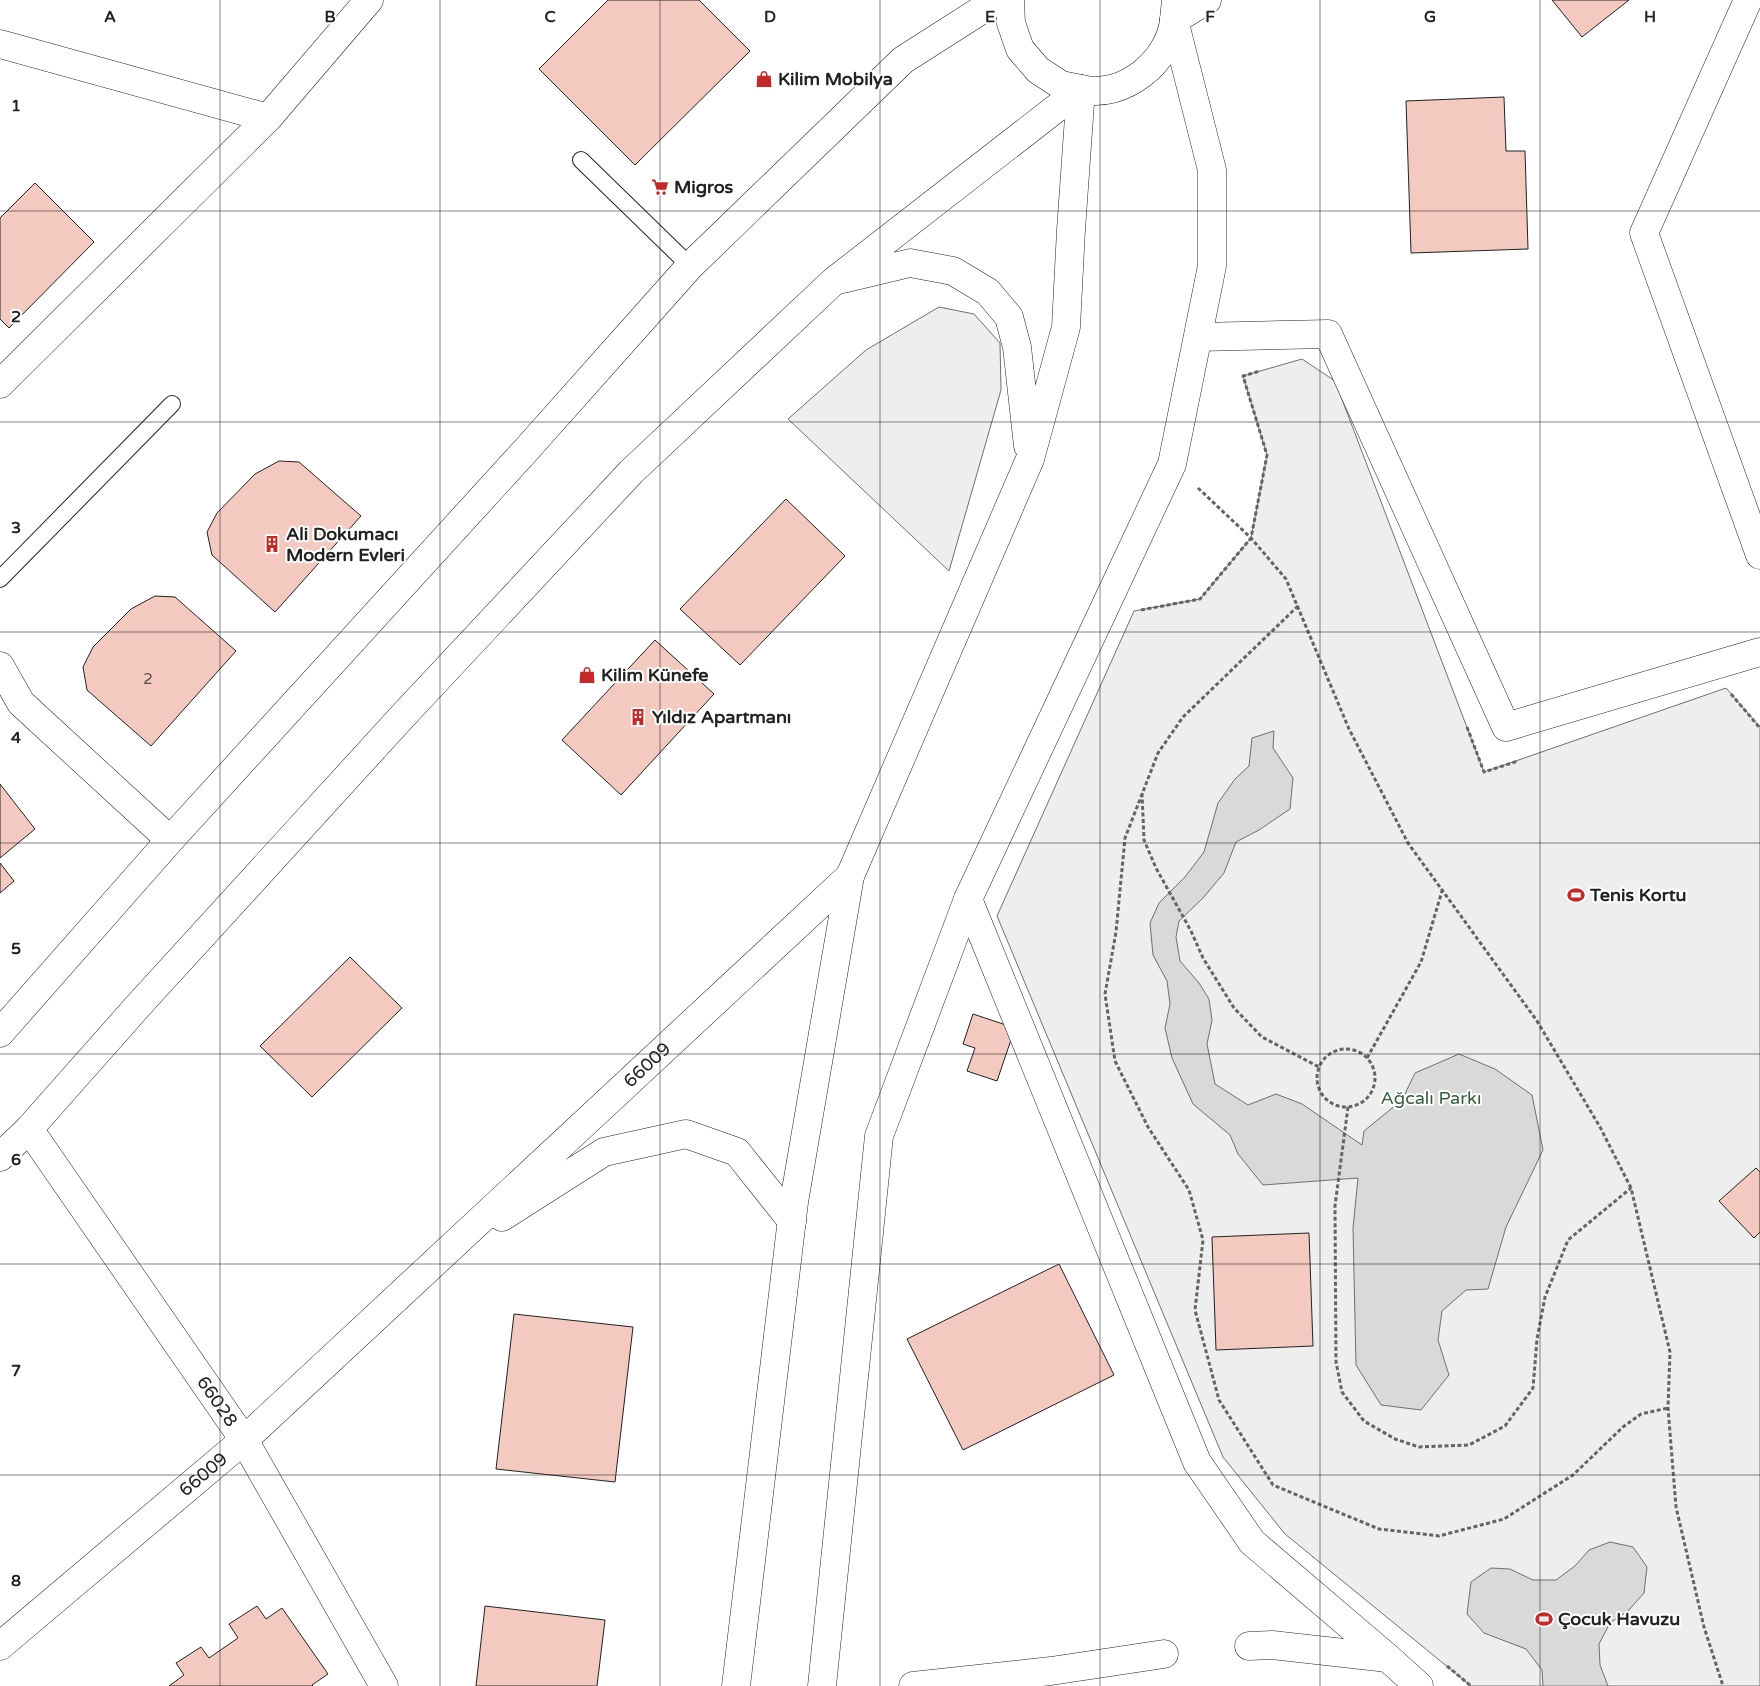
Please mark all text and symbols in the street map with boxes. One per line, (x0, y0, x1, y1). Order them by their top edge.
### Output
text: A (104, 7, 116, 27)
text: B (324, 7, 336, 27)
text: C (544, 7, 556, 27)
text: D (764, 7, 776, 27)
text: E (985, 7, 995, 27)
text: F (1205, 7, 1215, 27)
text: G (1424, 7, 1436, 27)
text: H (1644, 7, 1656, 27)
place label: Kilim Mobilya (778, 68, 893, 90)
shop icon: Kilim Mobilya (754, 69, 774, 89)
text: 1 (11, 96, 21, 116)
place label: Migros (674, 176, 734, 198)
supermarket icon: Migros (650, 177, 670, 197)
text: 2 (11, 307, 21, 327)
text: 3 (11, 518, 21, 538)
place label: Ali Dokumacı Modern Evleri (286, 523, 405, 566)
building icon: Ali Dokumacı Modern Evleri (262, 534, 282, 554)
place label: Kilim Künefe (601, 664, 708, 686)
shop icon: Kilim Künefe (577, 665, 597, 685)
house number: 2 (143, 670, 153, 688)
place label: Yıldız Apartmanı (652, 706, 791, 728)
building icon: Yıldız Apartmanı (628, 707, 648, 727)
text: 4 (11, 728, 21, 748)
place label: Tenis Kortu (1589, 884, 1687, 906)
sports icon: Tenis Kortu (1566, 885, 1586, 905)
text: 5 (11, 939, 21, 959)
street label: 66009 (619, 1038, 675, 1092)
park label: Ağcalı Parkı (1381, 1087, 1481, 1109)
text: 6 (11, 1150, 21, 1170)
text: 7 (11, 1361, 21, 1381)
street label: 66028 (192, 1372, 242, 1431)
street label: 66009 (175, 1448, 232, 1501)
text: 8 (11, 1571, 21, 1591)
place label: Çocuk Havuzu (1558, 1608, 1680, 1630)
sports icon: Çocuk Havuzu (1534, 1609, 1554, 1629)

